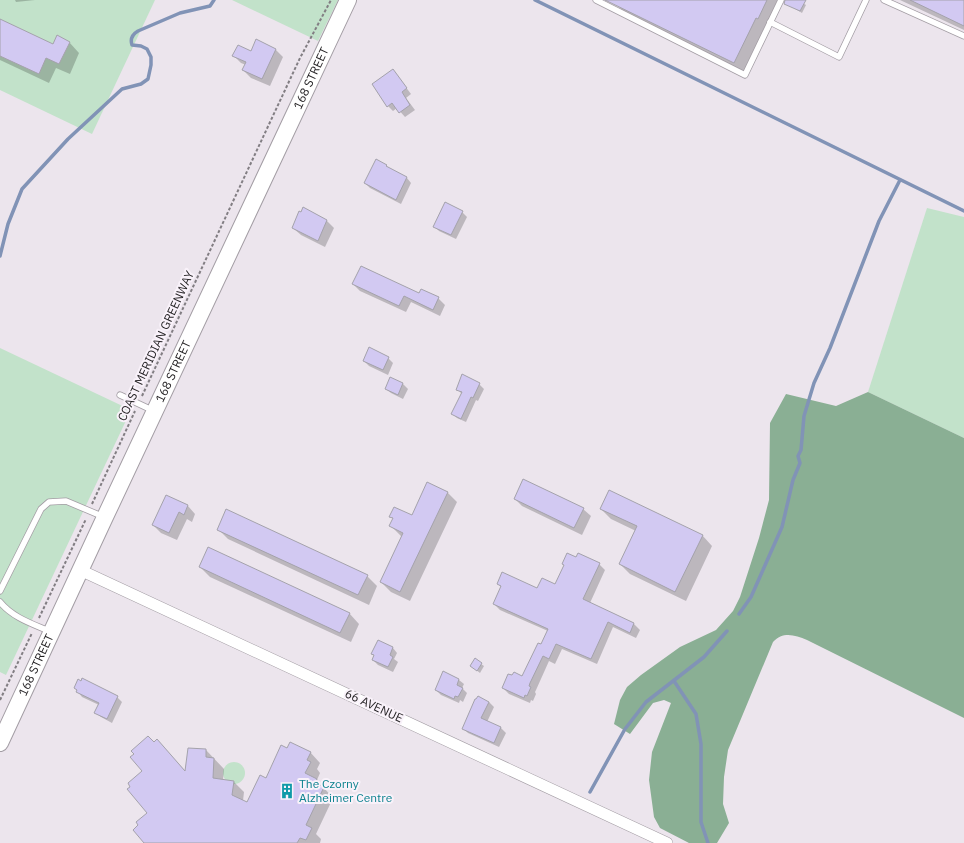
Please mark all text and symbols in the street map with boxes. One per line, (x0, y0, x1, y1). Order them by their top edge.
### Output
street label: 168 STREET (290, 45, 332, 111)
street label: COAST MERIDIAN GREENWAY (114, 268, 197, 423)
street label: 168 STREET (152, 338, 194, 405)
street label: 168 STREET (15, 631, 57, 698)
street label: 66 AVENUE (343, 686, 406, 726)
place label: The Czorny Alzheimer Centre (299, 776, 393, 805)
building icon: The Czorny Alzheimer Centre (278, 782, 296, 800)

